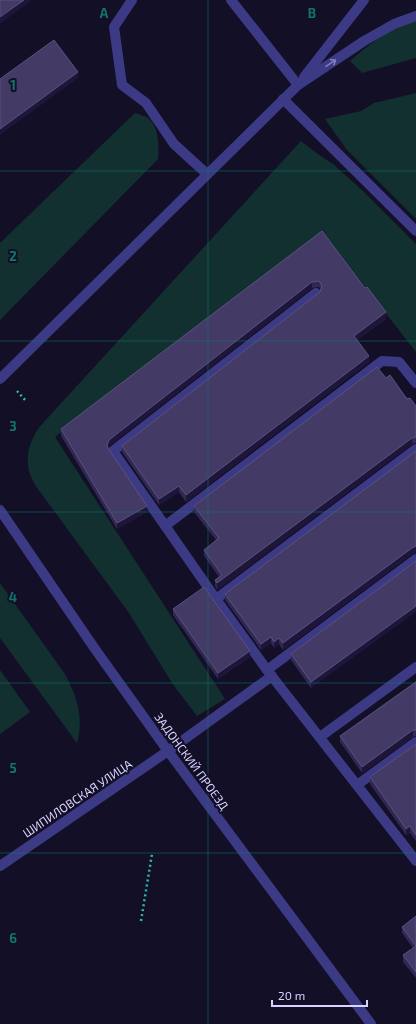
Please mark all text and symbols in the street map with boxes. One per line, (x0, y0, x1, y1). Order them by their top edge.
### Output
text: A (100, 5, 109, 21)
text: B (308, 5, 316, 21)
one-way arrow (325, 59, 336, 67)
text: 1 (10, 77, 16, 93)
text: 2 (9, 248, 17, 264)
text: 3 (9, 418, 17, 434)
text: 4 (9, 589, 17, 605)
street label: ЗАДОНСКИЙ ПРОЕЗД (152, 710, 232, 812)
street label: ШИПИЛОВСКАЯ УЛИЦА (20, 756, 135, 840)
text: 5 (9, 760, 17, 776)
text: 6 (9, 930, 17, 946)
scale bar (272, 982, 367, 1008)
text: 20 m (278, 988, 305, 1002)

